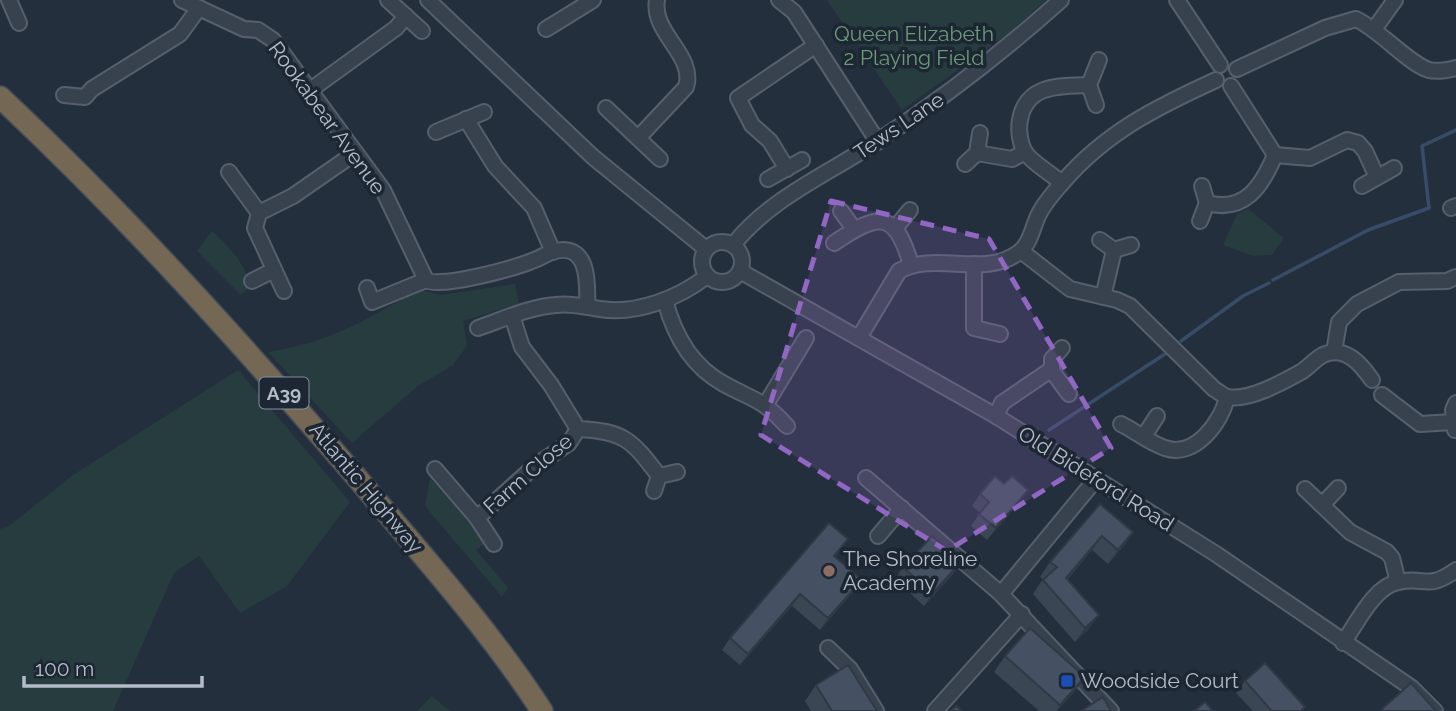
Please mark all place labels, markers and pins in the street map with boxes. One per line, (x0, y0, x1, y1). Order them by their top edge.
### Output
place label: The Shoreline Academy (843, 546, 977, 595)
marker: The Shoreline Academy (821, 563, 837, 579)
place label: Woodside Court (1081, 668, 1239, 693)
marker: Woodside Court (1059, 673, 1075, 689)

